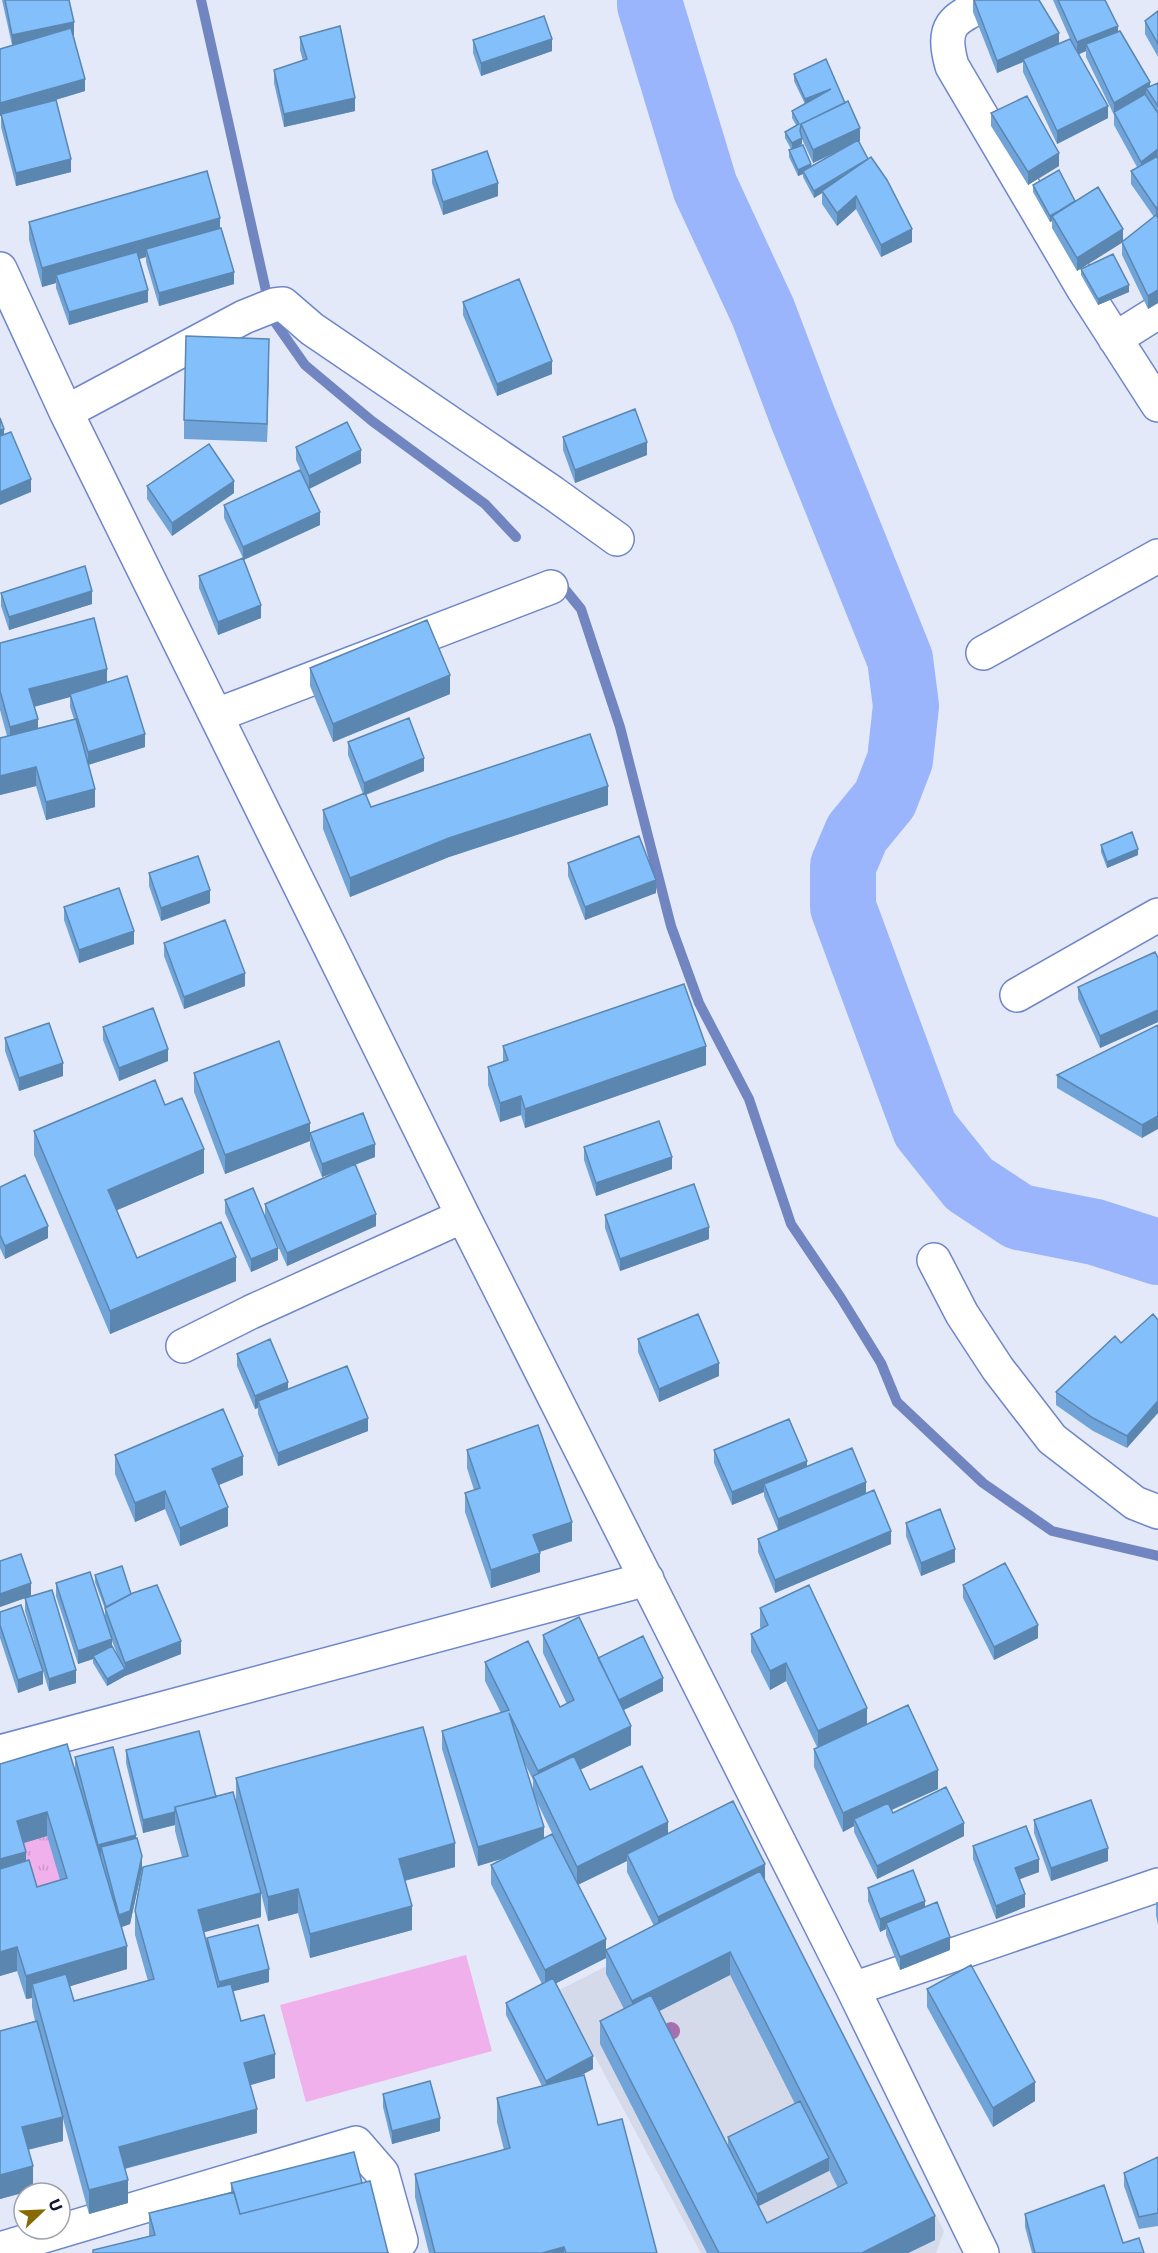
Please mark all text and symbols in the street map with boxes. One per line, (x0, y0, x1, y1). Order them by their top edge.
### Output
north arrow (12, 2181, 72, 2241)
text: U (45, 2196, 67, 2214)

